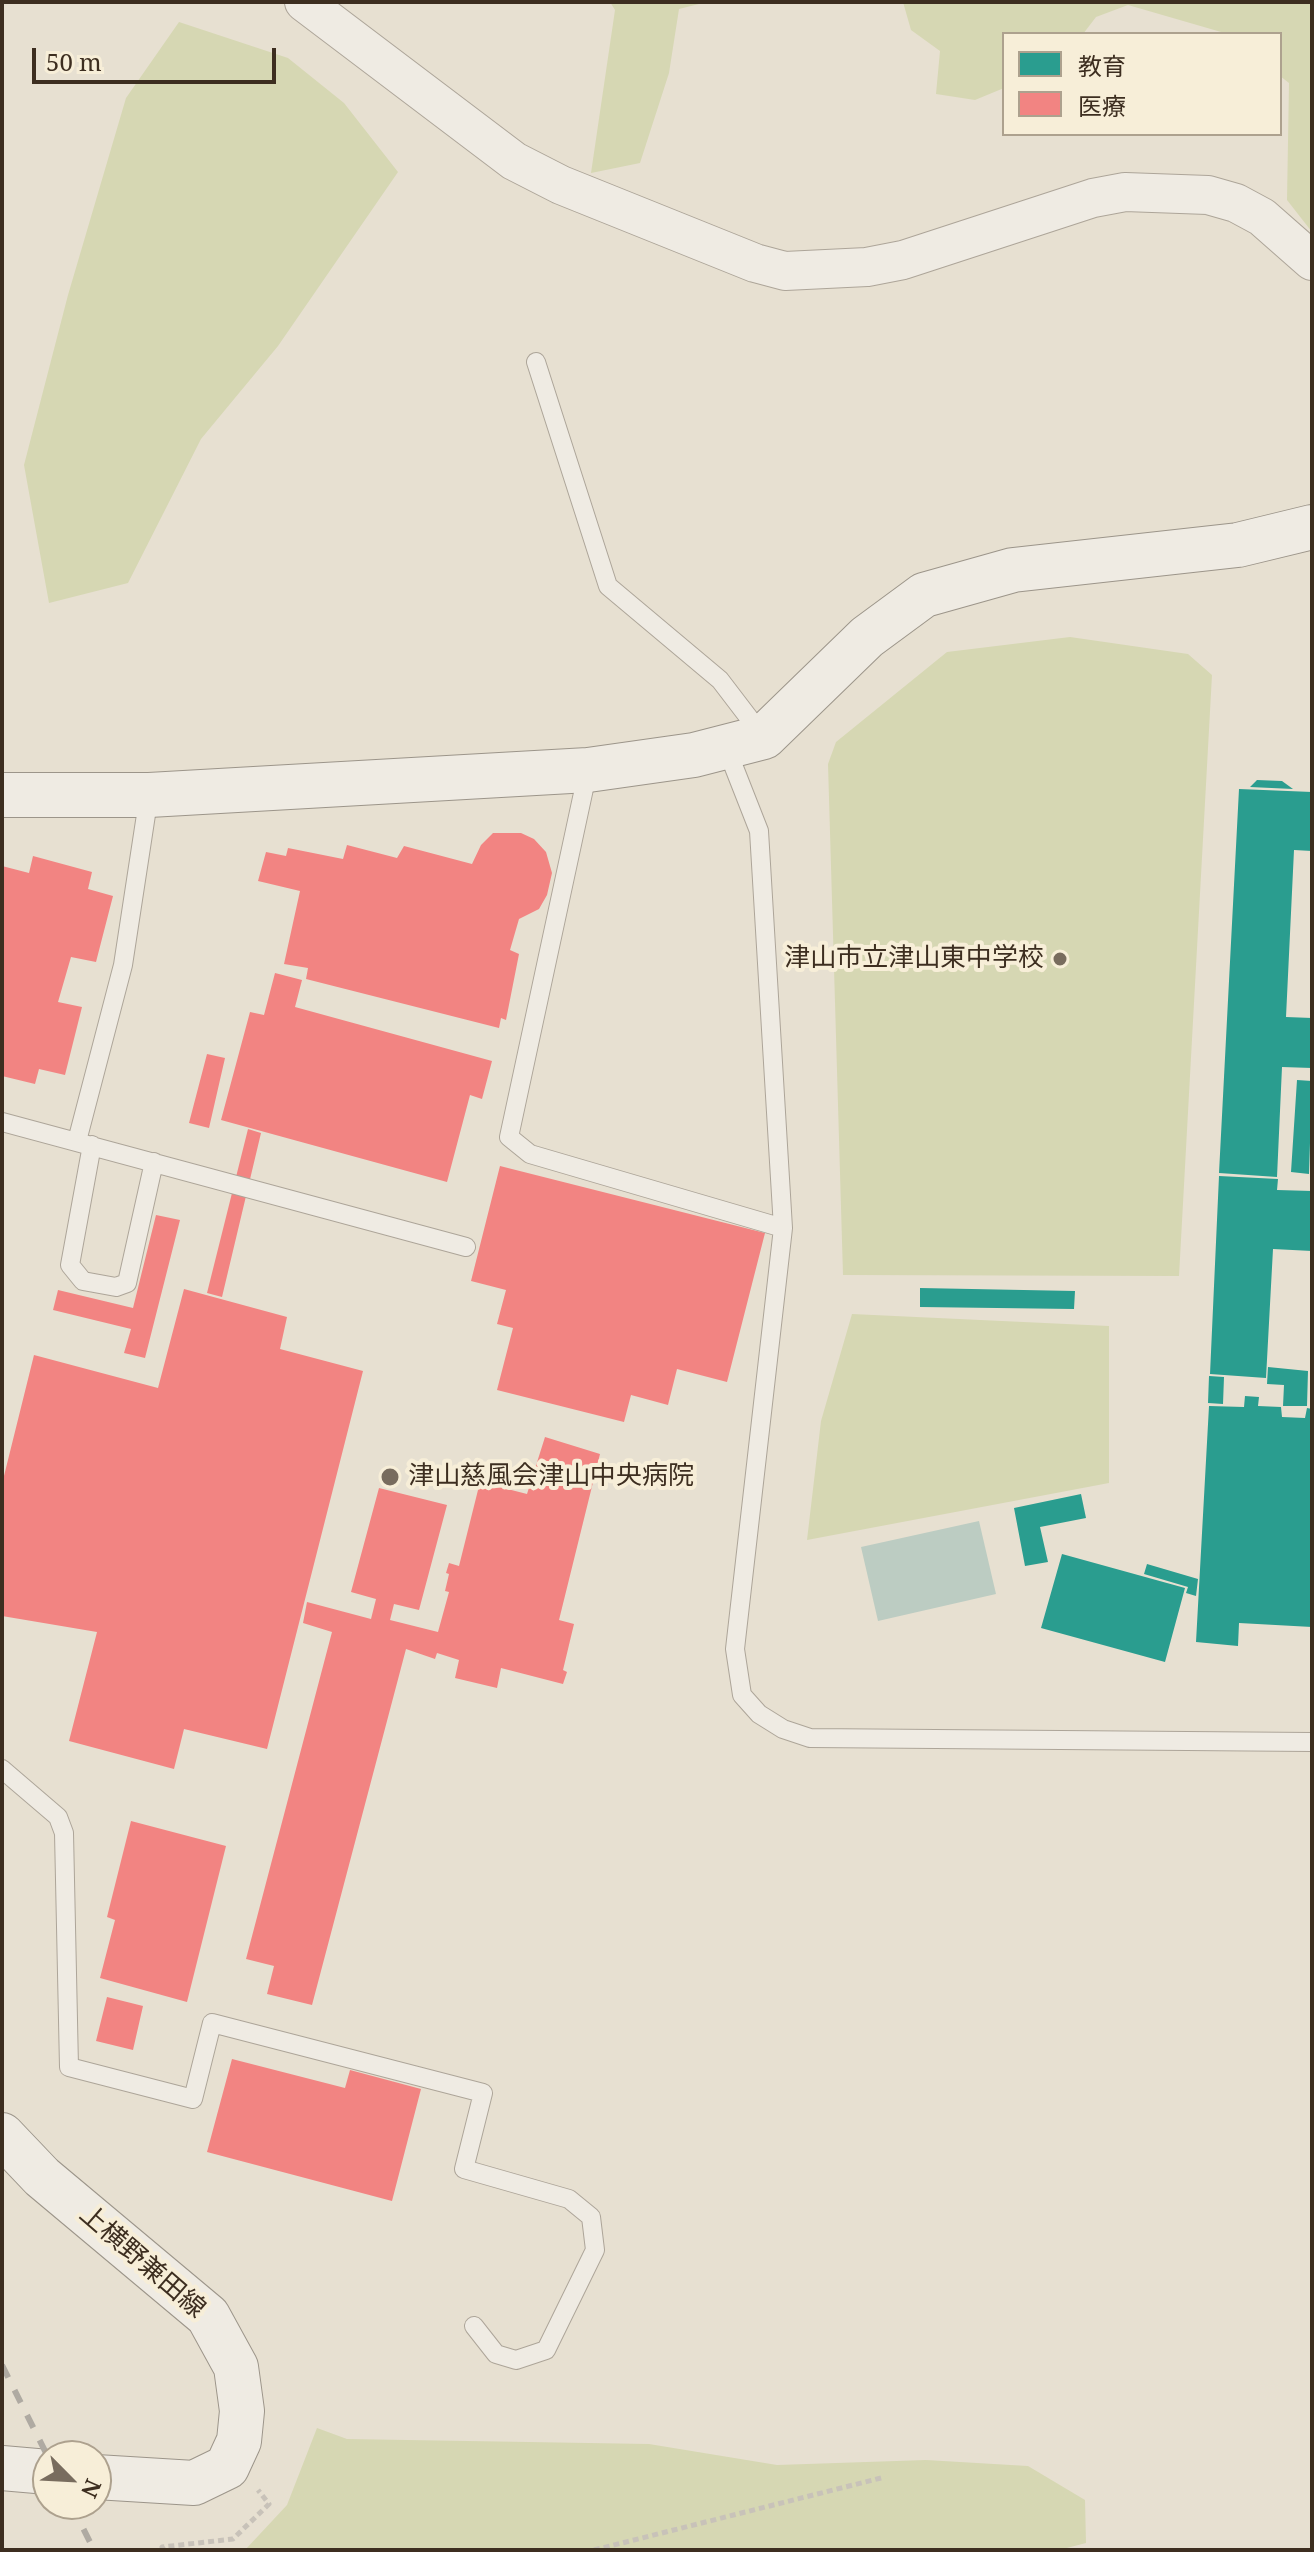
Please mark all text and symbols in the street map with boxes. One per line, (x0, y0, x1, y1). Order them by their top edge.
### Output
scale bar (36, 32, 280, 82)
legend (1002, 32, 1282, 136)
text: 50 m (46, 45, 102, 78)
text: 教育 (1078, 49, 1126, 82)
text: 医療 (1078, 89, 1126, 122)
place label: 津山市立津山東中学校 (784, 943, 1044, 975)
marker: 津山市立津山東中学校 (1051, 950, 1069, 968)
place label: 津山慈風会津山中央病院 (408, 1461, 694, 1493)
marker: 津山慈風会津山中央病院 (379, 1466, 401, 1488)
street label: 上横野兼田線 (73, 2199, 211, 2325)
north arrow (32, 2440, 112, 2520)
text: N (75, 2475, 109, 2503)

